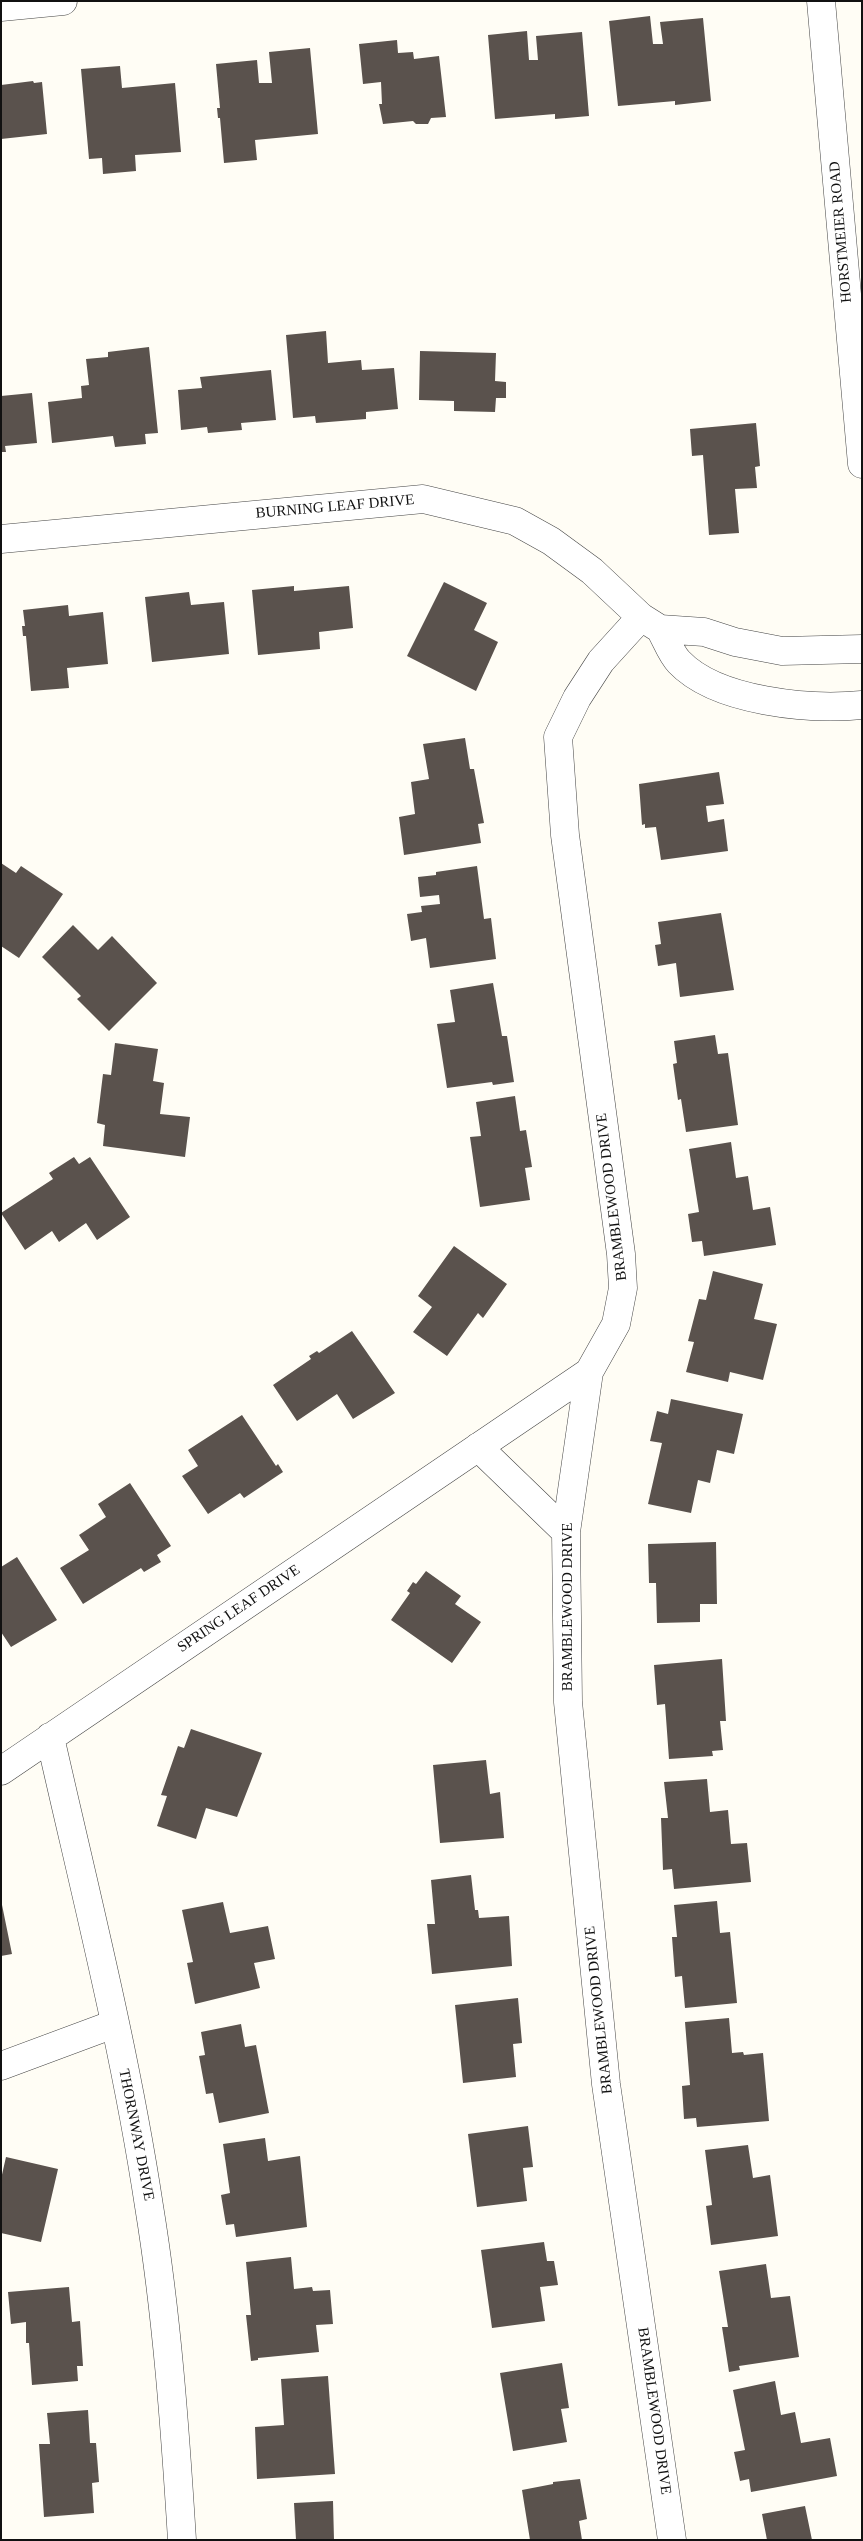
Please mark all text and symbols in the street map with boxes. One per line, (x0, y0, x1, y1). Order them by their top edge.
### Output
street label: HORSTMEIER ROAD (826, 160, 856, 304)
street label: BURNING LEAF DRIVE (255, 491, 415, 523)
street label: BRAMBLEWOOD DRIVE (593, 1112, 631, 1282)
street label: BRAMBLEWOOD DRIVE (559, 1523, 577, 1691)
street label: SPRING LEAF DRIVE (174, 1561, 304, 1657)
street label: BRAMBLEWOOD DRIVE (581, 1925, 617, 2095)
street label: THORNWAY DRIVE (114, 2068, 158, 2202)
street label: BRAMBLEWOOD DRIVE (633, 2326, 675, 2496)

